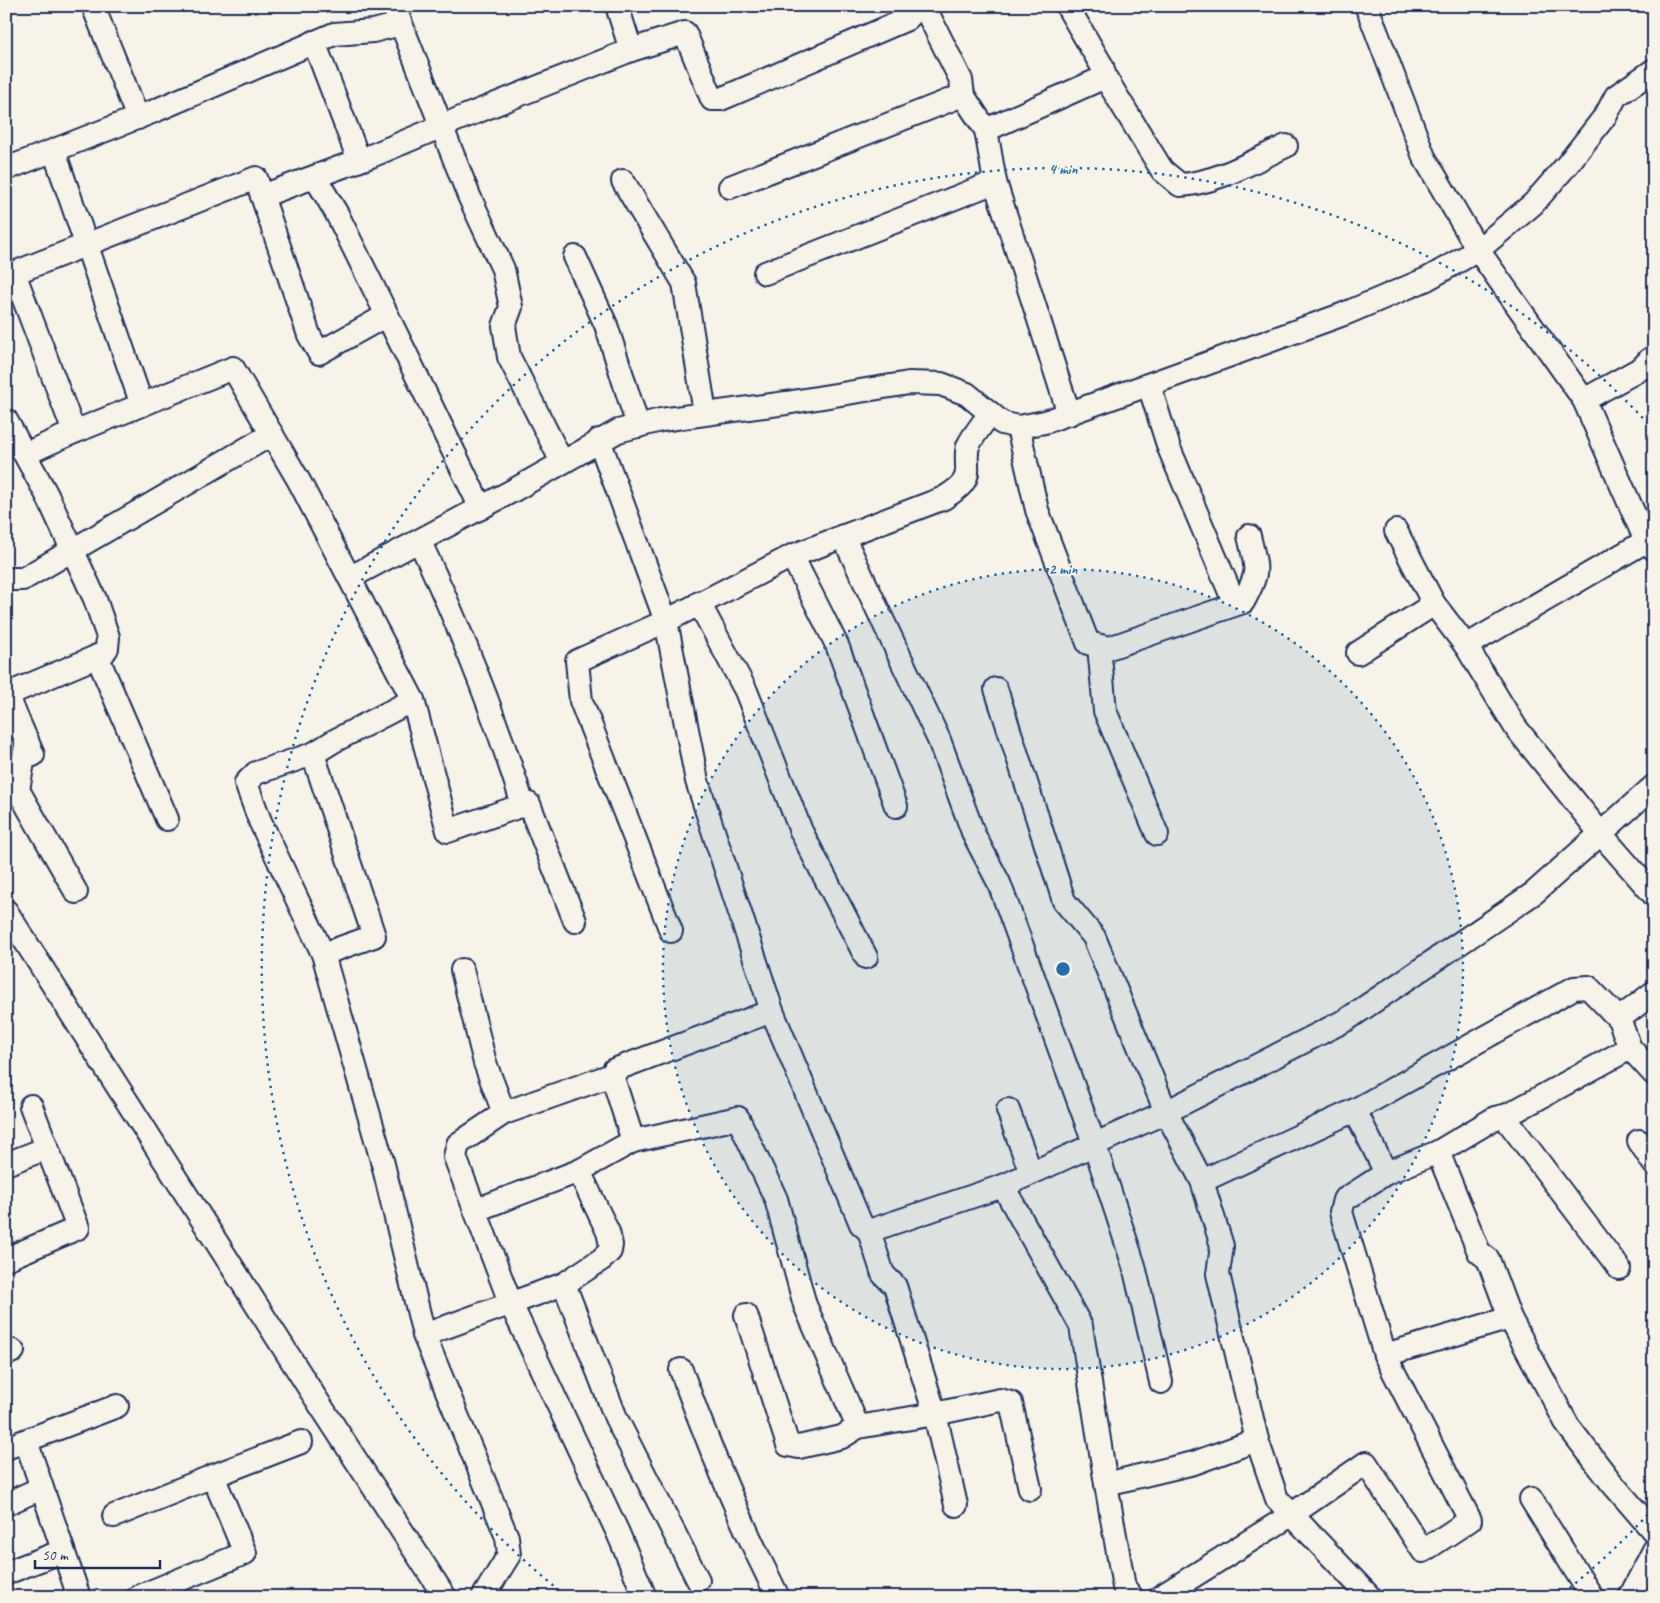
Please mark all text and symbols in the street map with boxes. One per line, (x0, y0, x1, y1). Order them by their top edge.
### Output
text: 4 min (1049, 160, 1078, 179)
text: 2 min (1049, 560, 1078, 579)
centre of rings (1054, 960, 1072, 978)
scale bar (35, 1538, 160, 1570)
text: 50 m (42, 1546, 69, 1565)

